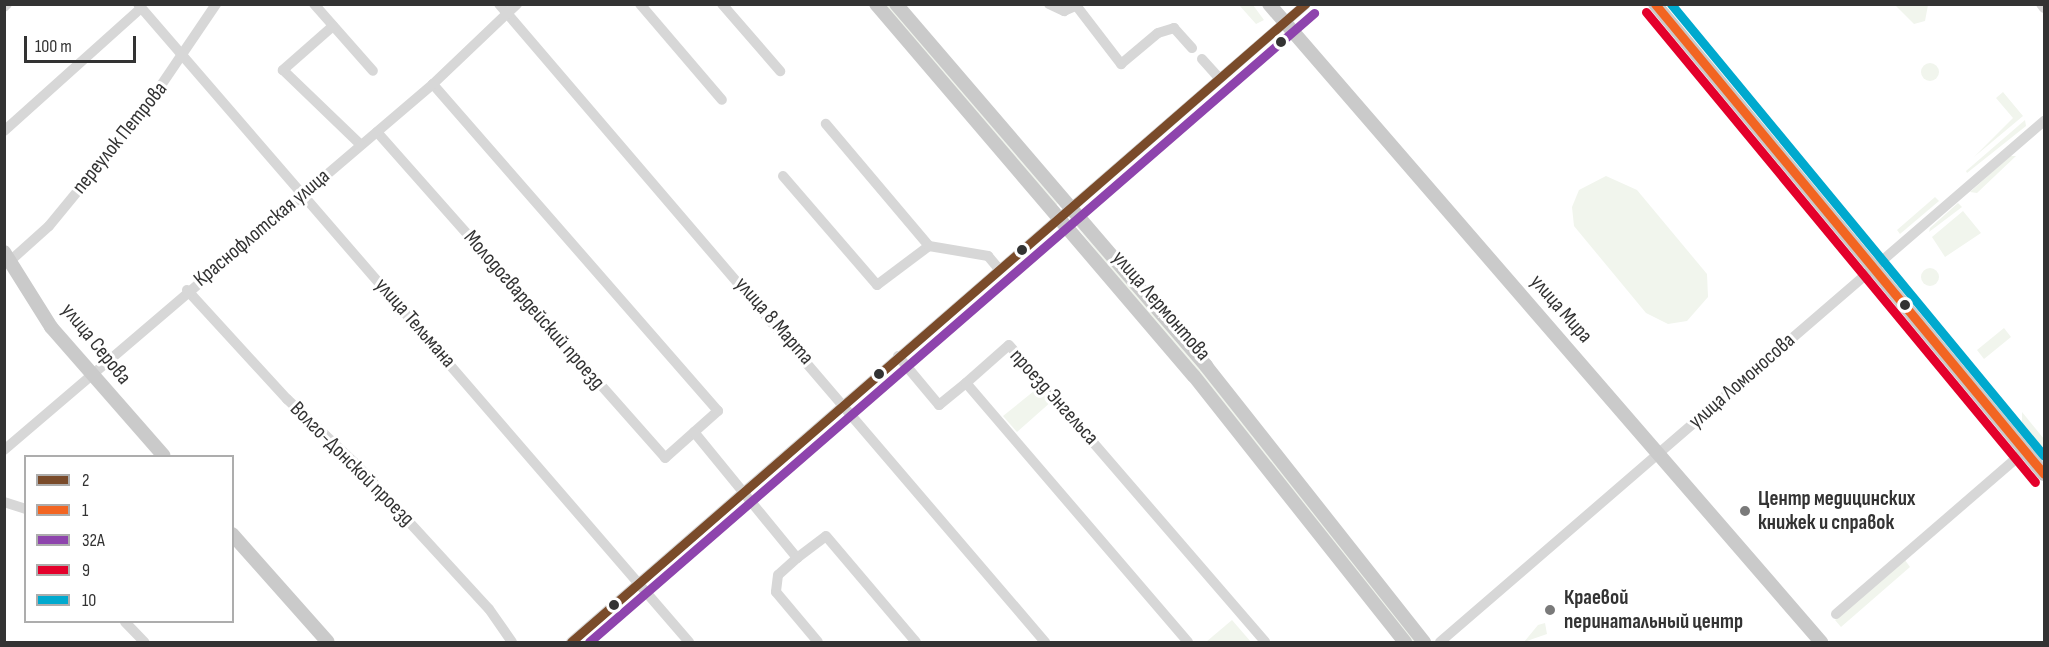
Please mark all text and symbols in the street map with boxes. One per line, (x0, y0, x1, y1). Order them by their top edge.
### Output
scale bar (27, 24, 140, 62)
text: 100 m (35, 36, 72, 57)
unlabelled marker (1275, 36, 1287, 48)
street label: переулок Петрова (67, 77, 173, 199)
street label: Краснофлотская улица (189, 164, 335, 292)
street label: Молодогвардейский проезд (458, 225, 610, 395)
unlabelled marker (1016, 244, 1028, 256)
street label: улица Лермонтова (1106, 246, 1216, 366)
street label: улица Мира (1524, 270, 1598, 348)
street label: улица 8 Марта (729, 272, 819, 370)
street label: улица Тельмана (369, 273, 461, 373)
street label: улица Серова (56, 298, 136, 390)
unlabelled marker (1899, 299, 1911, 311)
street label: улица Ломоносова (1684, 328, 1800, 434)
street label: проезд Энгельса (1004, 344, 1104, 450)
unlabelled marker (873, 368, 885, 380)
street label: Волго-Донской проезд (285, 397, 419, 531)
legend (24, 455, 234, 623)
text: 2 (82, 470, 89, 491)
place label: Центр медицинских книжек и справок (1758, 486, 1916, 536)
text: 1 (82, 500, 88, 521)
marker: Центр медицинских книжек и справок (1736, 502, 1754, 520)
text: 32A (82, 530, 105, 551)
text: 9 (82, 560, 90, 581)
place label: Краевой перинатальный центр (1564, 585, 1743, 635)
text: 10 (82, 590, 96, 611)
unlabelled marker (608, 599, 620, 611)
marker: Краевой перинатальный центр (1541, 601, 1559, 619)

